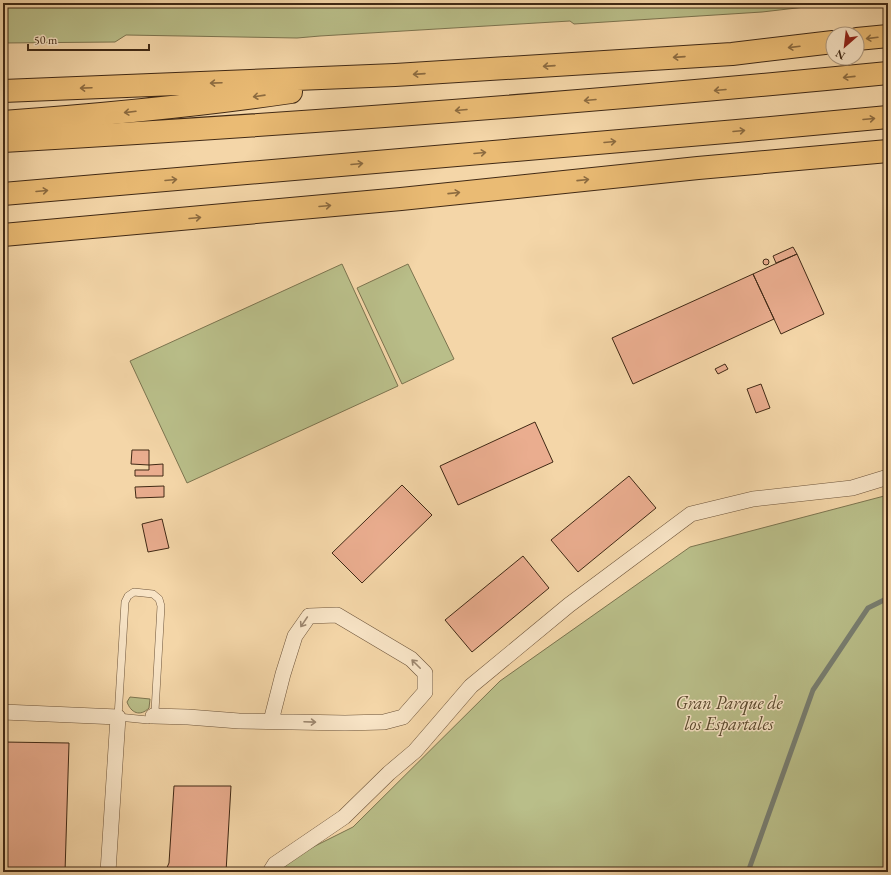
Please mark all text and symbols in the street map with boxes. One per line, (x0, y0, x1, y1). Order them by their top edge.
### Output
scale bar (28, 26, 149, 52)
north arrow (825, 26, 865, 66)
text: 50 m (34, 32, 58, 48)
one-way arrow (866, 34, 879, 41)
one-way arrow (788, 43, 801, 50)
text: N (833, 47, 848, 63)
one-way arrow (673, 54, 686, 61)
one-way arrow (543, 62, 556, 69)
one-way arrow (413, 70, 426, 77)
one-way arrow (843, 73, 856, 81)
one-way arrow (210, 79, 223, 86)
one-way arrow (80, 84, 93, 92)
one-way arrow (714, 86, 727, 93)
one-way arrow (253, 92, 266, 100)
one-way arrow (584, 96, 597, 103)
one-way arrow (455, 106, 468, 114)
one-way arrow (124, 108, 137, 115)
one-way arrow (862, 115, 875, 122)
one-way arrow (732, 127, 745, 134)
one-way arrow (603, 138, 616, 146)
one-way arrow (473, 149, 486, 157)
one-way arrow (350, 160, 363, 167)
one-way arrow (164, 176, 177, 183)
one-way arrow (576, 176, 589, 184)
one-way arrow (35, 187, 48, 194)
one-way arrow (447, 189, 460, 197)
one-way arrow (318, 202, 331, 209)
one-way arrow (188, 214, 201, 221)
one-way arrow (300, 617, 308, 628)
one-way arrow (411, 659, 421, 669)
park label: Gran Parque de los Espartales (675, 691, 783, 736)
one-way arrow (303, 718, 316, 726)

